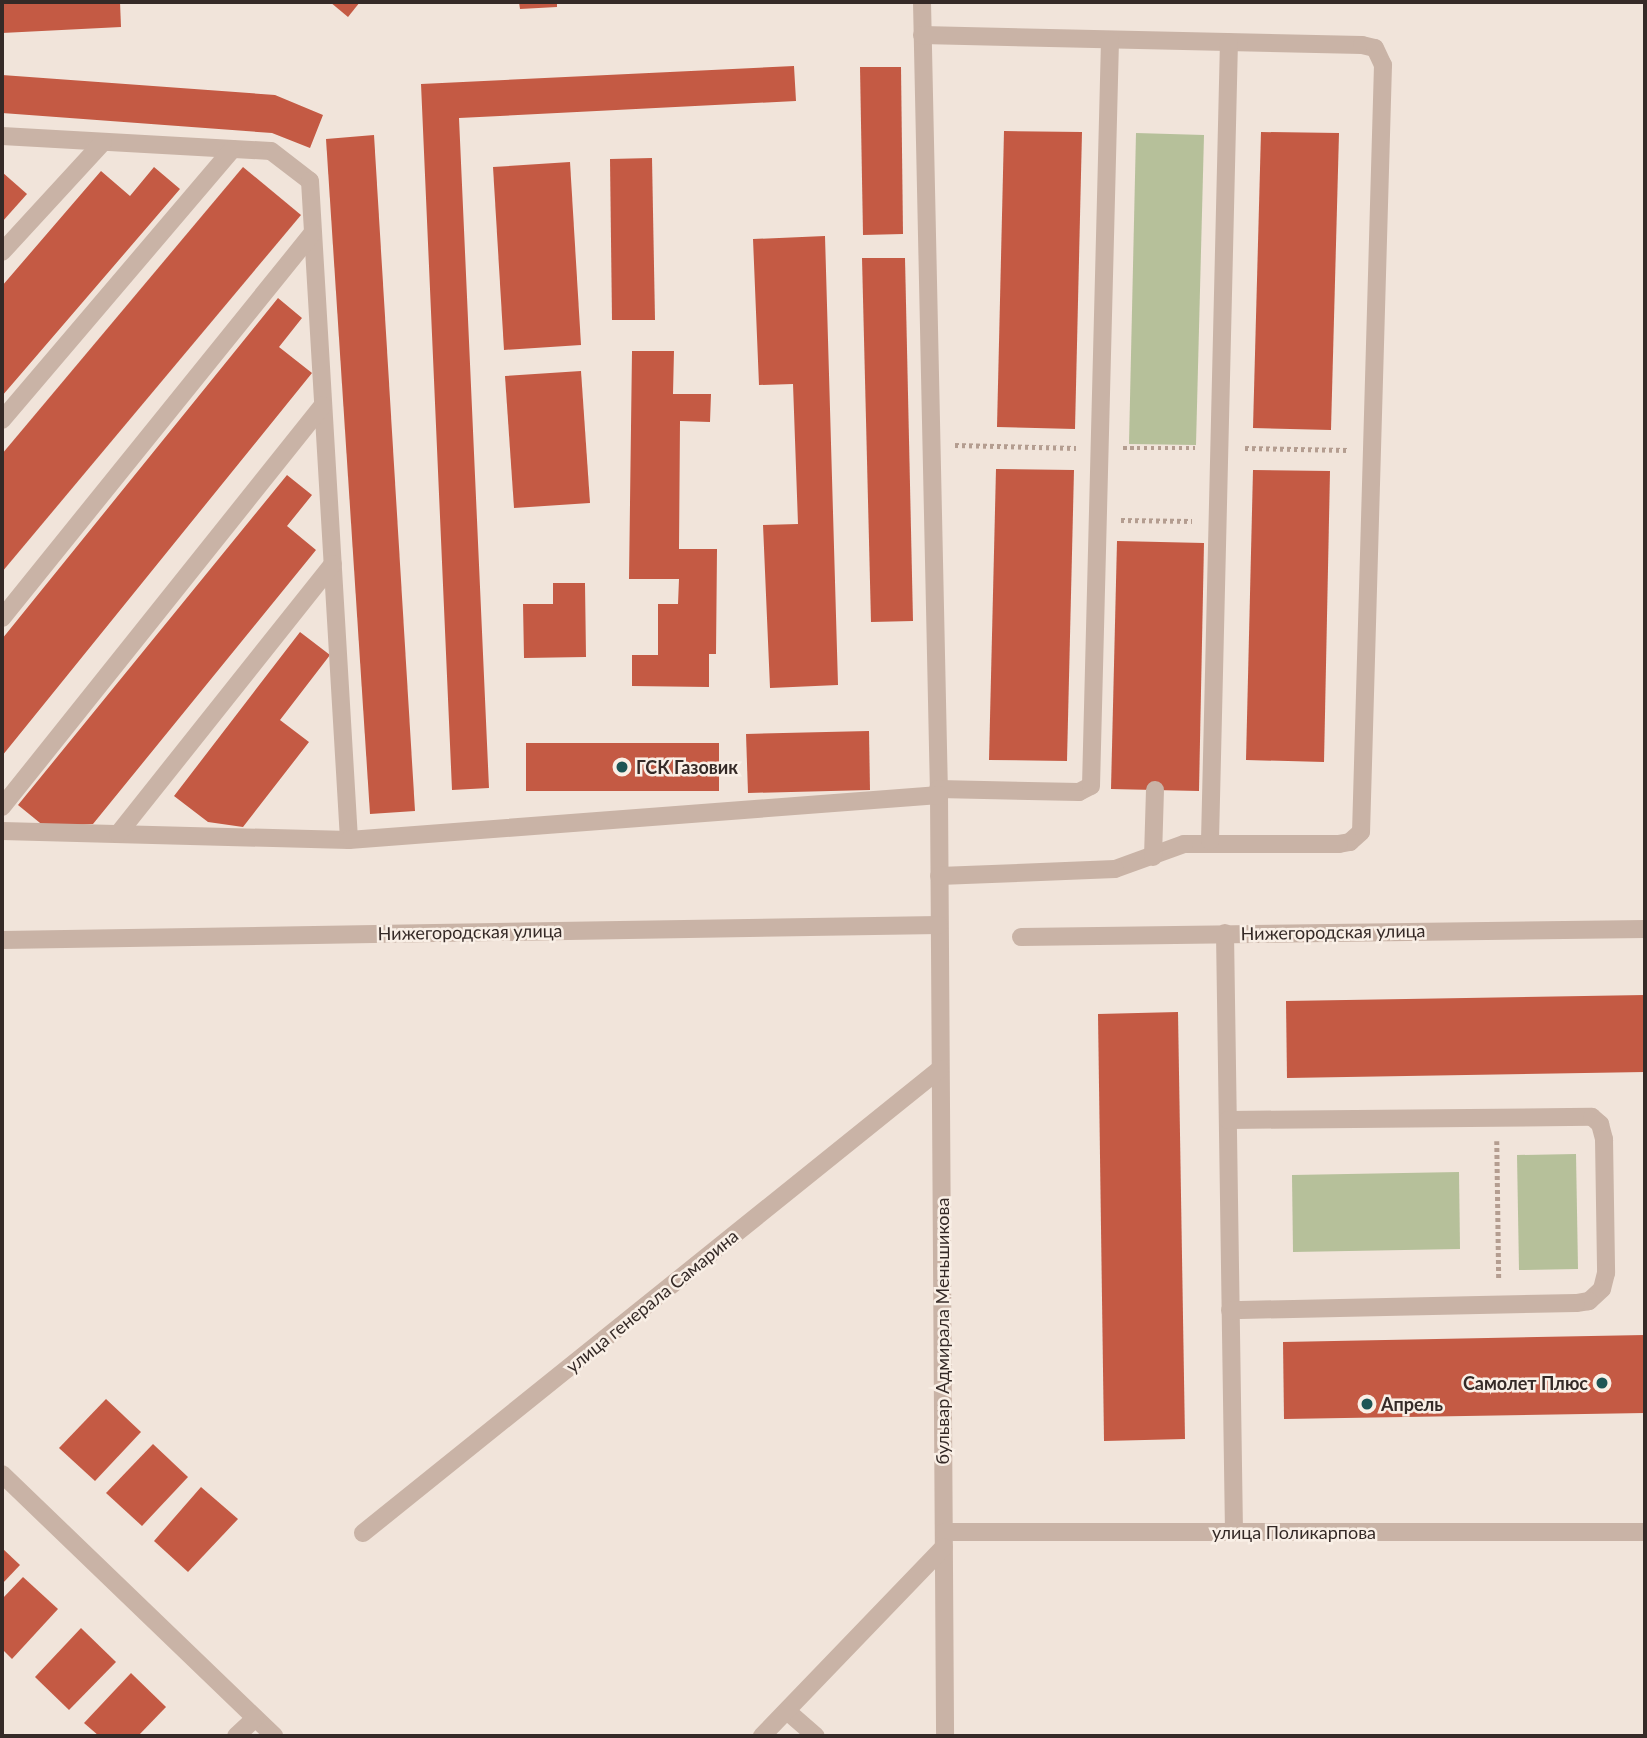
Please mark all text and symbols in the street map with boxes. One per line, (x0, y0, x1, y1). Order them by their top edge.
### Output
place label: ГСК Газовик (636, 756, 738, 778)
marker: ГСК Газовик (614, 759, 630, 775)
street label: Нижегородская улица (377, 920, 563, 944)
street label: Нижегородская улица (1240, 920, 1426, 944)
street label: бульвар Адмирала Меньшикова (931, 1198, 953, 1464)
street label: улица генерала Самарина (562, 1225, 742, 1377)
place label: Самолет Плюс (1463, 1372, 1588, 1394)
marker: Самолет Плюс (1594, 1375, 1610, 1391)
place label: Апрель (1381, 1393, 1443, 1415)
marker: Апрель (1359, 1396, 1375, 1412)
street label: улица Поликарпова (1212, 1521, 1376, 1543)

